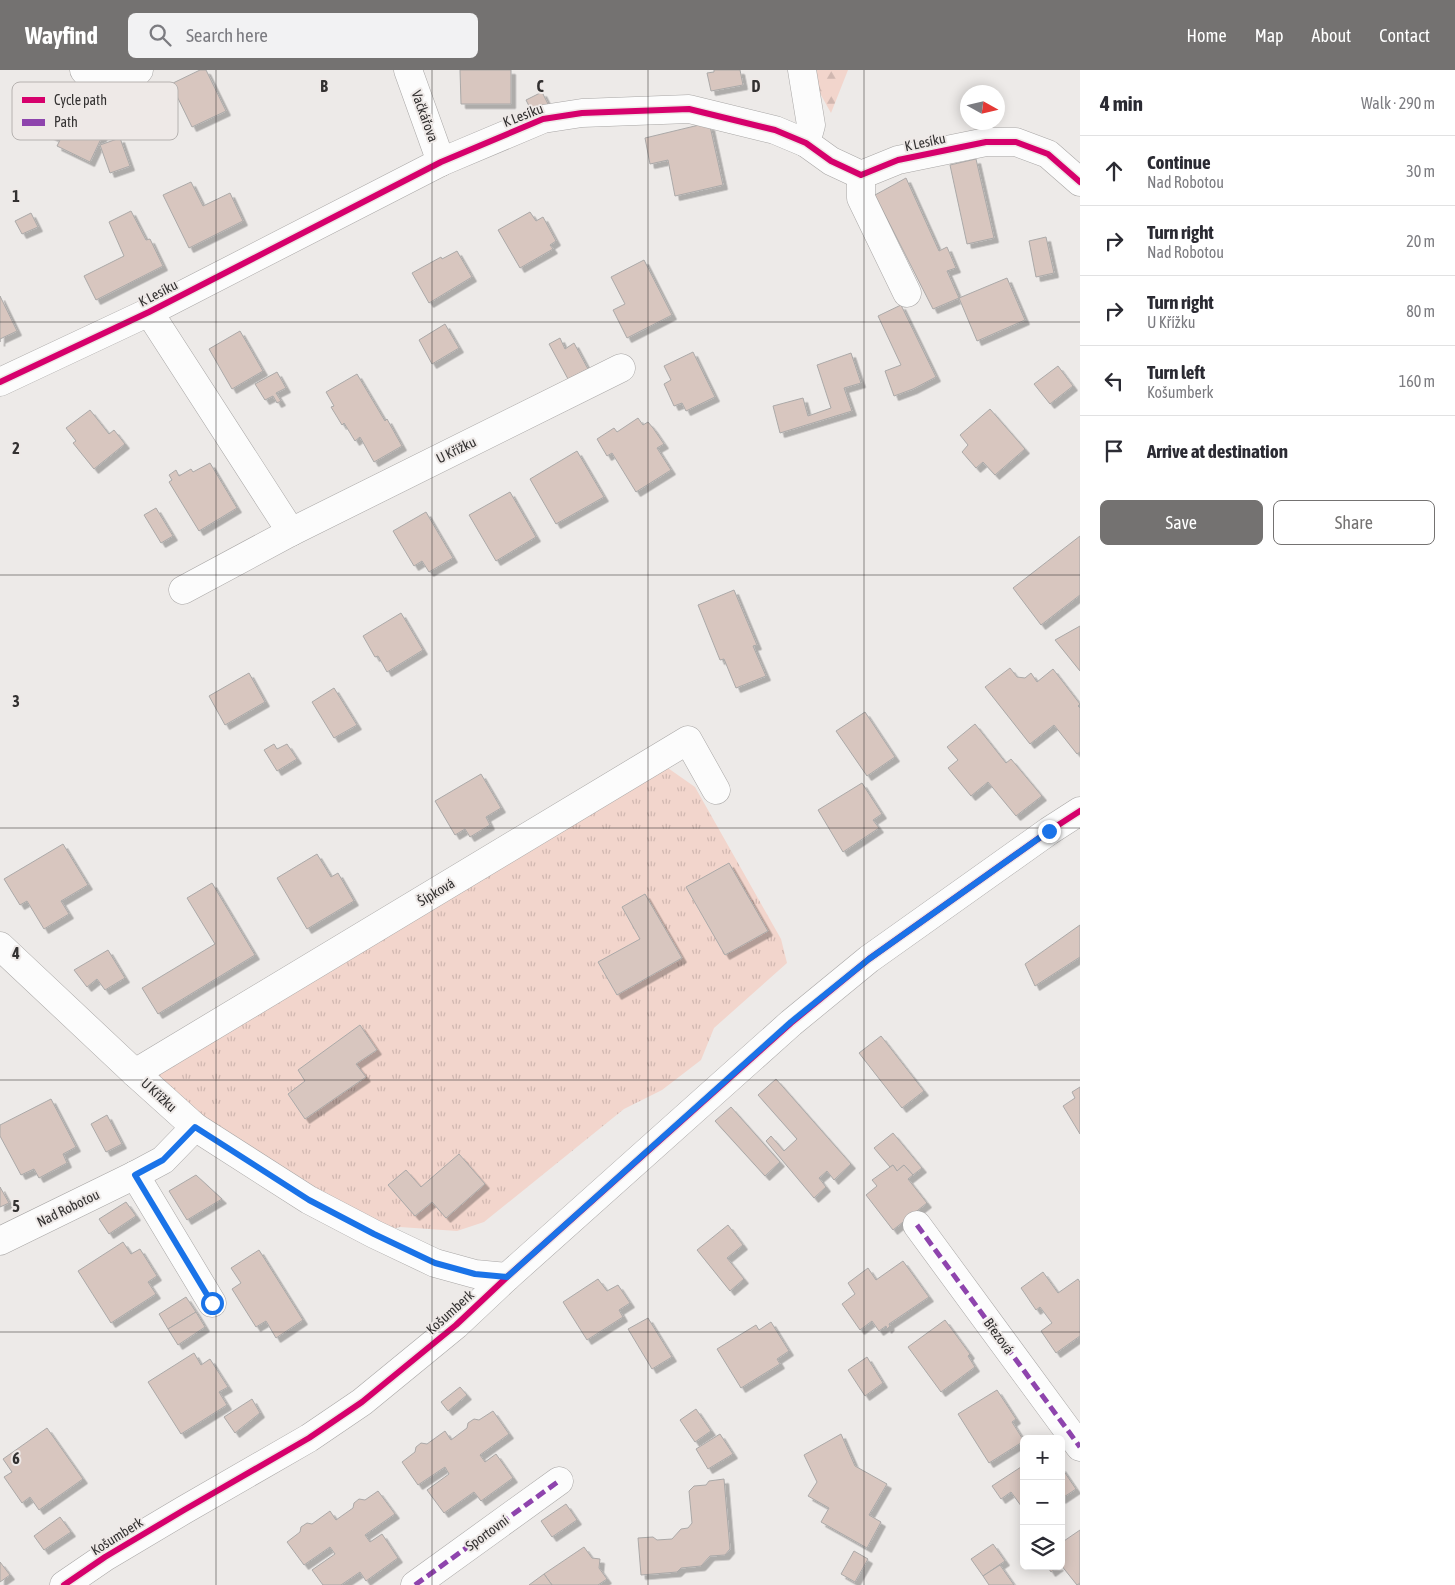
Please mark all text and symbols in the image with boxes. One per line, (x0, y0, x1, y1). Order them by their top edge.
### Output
search box (128, 13, 478, 58)
icon: search (146, 21, 174, 49)
text: Wayfind (25, 22, 98, 49)
text: Search here (186, 24, 268, 46)
text: Home (1187, 25, 1227, 46)
text: Map (1255, 25, 1284, 46)
text: About (1312, 25, 1351, 46)
text: Contact (1379, 25, 1430, 46)
text: B (320, 77, 328, 95)
text: C (536, 77, 544, 95)
text: D (752, 77, 761, 95)
legend (12, 82, 178, 140)
north arrow (960, 85, 1005, 130)
street label: Vačkářova (408, 88, 442, 144)
text: 4 min (1100, 91, 1143, 115)
text: Cycle path (54, 92, 107, 108)
text: Walk · 290 m (1361, 94, 1435, 112)
street label: K Lesíku (501, 100, 545, 130)
text: Path (54, 114, 78, 130)
street label: K Lesíku (903, 130, 947, 154)
text: Continue (1147, 151, 1211, 173)
icon: ahead (1100, 157, 1128, 185)
text: 30 m (1406, 162, 1435, 180)
text: Nad Robotou (1147, 173, 1224, 191)
text: 1 (12, 187, 20, 205)
text: Turn right (1147, 221, 1214, 243)
icon: right (1100, 227, 1128, 255)
text: 20 m (1406, 232, 1435, 250)
text: Nad Robotou (1147, 243, 1224, 261)
street label: K Lesíku (136, 276, 180, 310)
text: Turn right (1147, 291, 1214, 313)
icon: right (1100, 297, 1128, 325)
text: 80 m (1406, 302, 1435, 320)
text: U Křížku (1147, 313, 1195, 331)
text: Turn left (1147, 361, 1205, 383)
icon: left (1100, 367, 1128, 395)
text: 160 m (1399, 372, 1435, 390)
text: Košumberk (1147, 383, 1214, 401)
street label: U Křížku (433, 434, 479, 466)
icon: arrive (1100, 437, 1128, 465)
text: 2 (12, 439, 20, 457)
text: Arrive at destination (1147, 440, 1288, 462)
button: Save (1100, 500, 1263, 545)
button: Share (1273, 500, 1435, 545)
text: 3 (12, 692, 20, 710)
route end (1038, 820, 1061, 843)
street label: Šípková (415, 875, 457, 909)
text: 4 (11, 944, 20, 962)
street label: U Křížku (138, 1075, 180, 1115)
street label: Nad Robotou (34, 1186, 102, 1230)
text: 5 (12, 1197, 20, 1215)
street label: Košumberk (423, 1287, 477, 1337)
route start (201, 1292, 224, 1315)
street label: Březová (981, 1315, 1017, 1357)
map controls (1020, 1435, 1065, 1570)
button: + (1020, 1435, 1065, 1480)
text: 6 (12, 1449, 20, 1467)
button: − (1020, 1480, 1065, 1525)
street label: Sportovní (462, 1512, 512, 1554)
street label: Košumberk (88, 1514, 146, 1558)
button: layers (1020, 1525, 1065, 1570)

